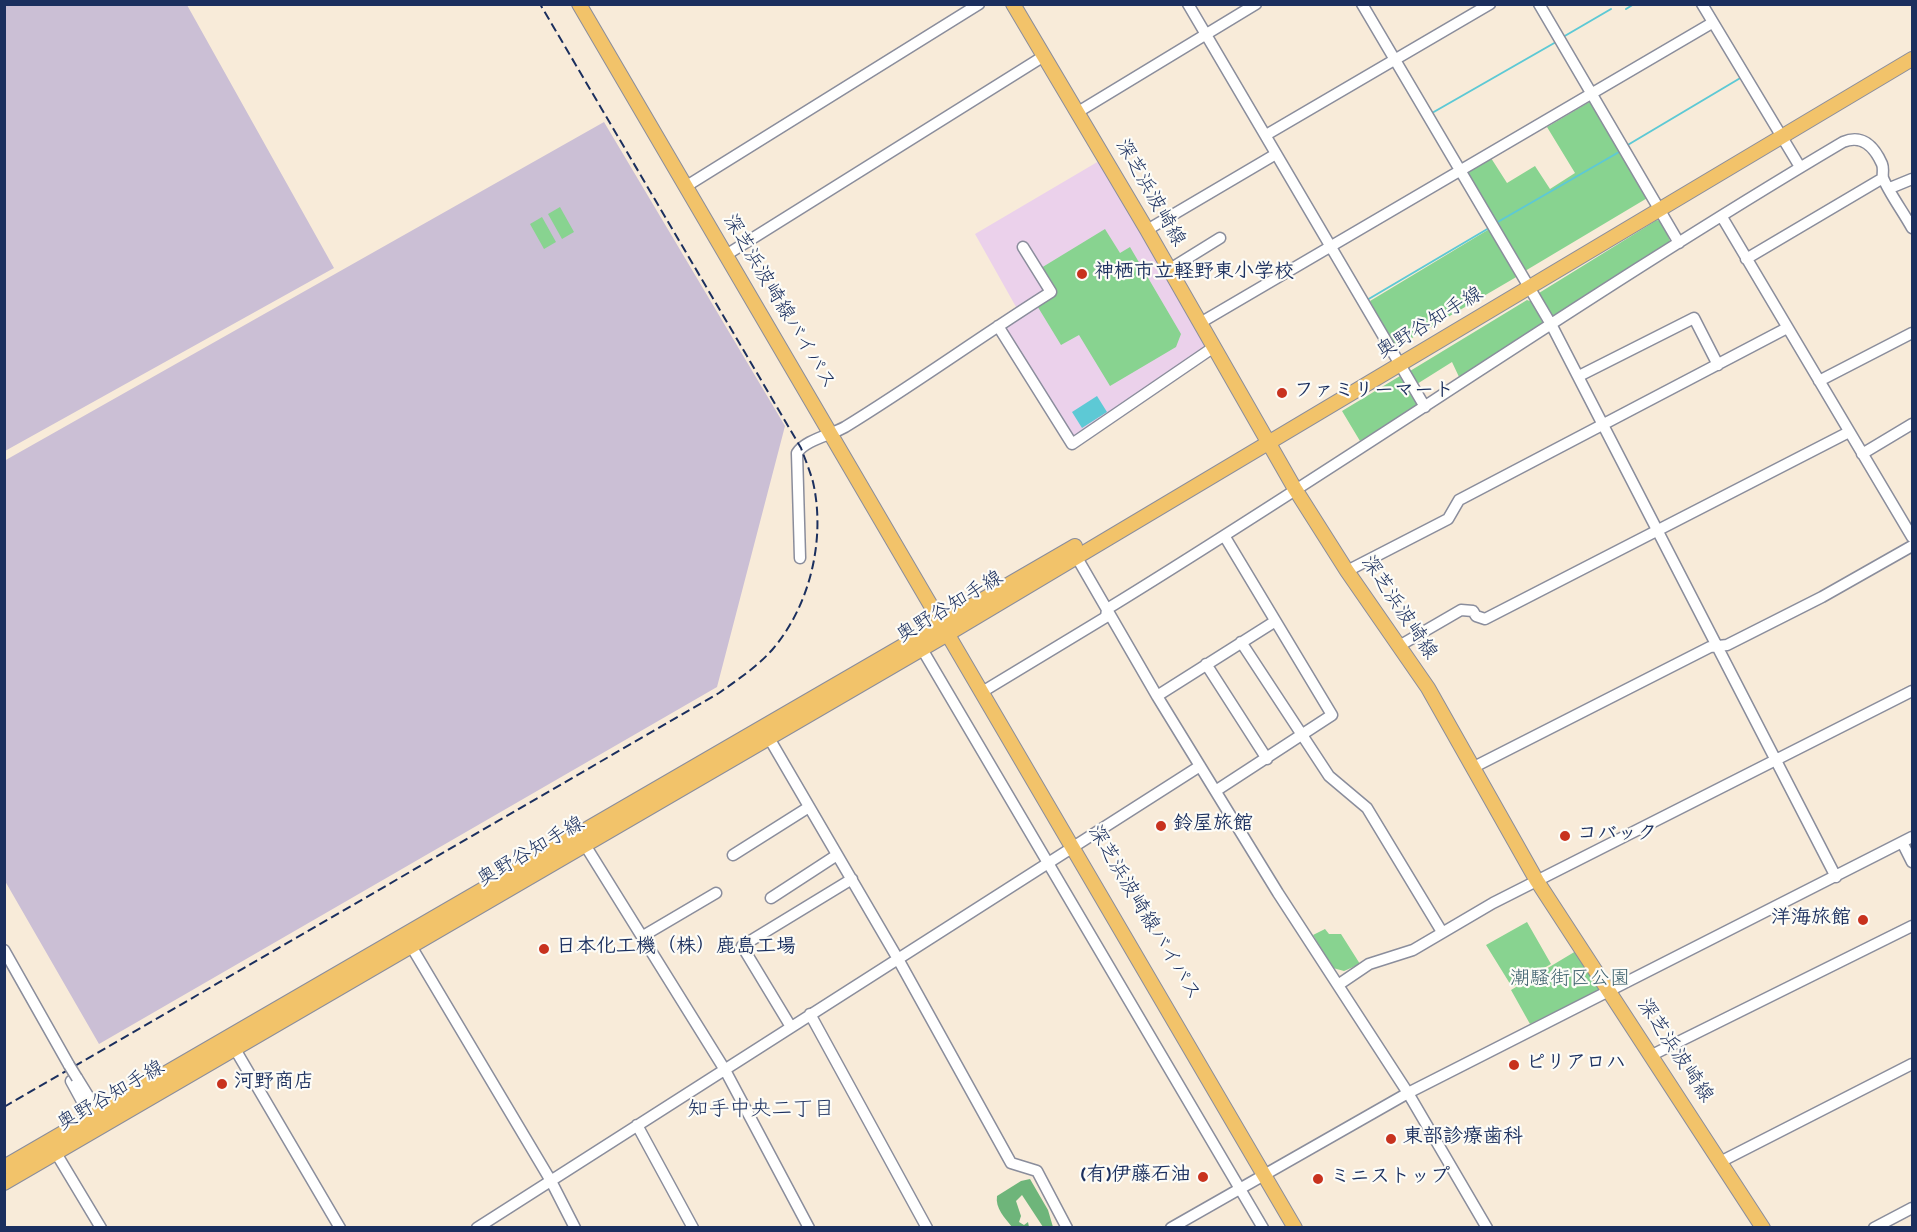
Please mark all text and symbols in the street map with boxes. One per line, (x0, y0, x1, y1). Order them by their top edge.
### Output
street label: 深芝浜波崎線 (1108, 136, 1188, 252)
street label: 深芝浜波崎線バイパス (715, 211, 839, 395)
place label: 神栖市立軽野東小学校 (1094, 262, 1294, 286)
marker: 神栖市立軽野東小学校 (1075, 267, 1089, 281)
street label: 奥野谷知手線 (1373, 284, 1489, 366)
place label: ファミリーマート (1294, 381, 1454, 405)
marker: ファミリーマート (1275, 386, 1289, 400)
street label: 深芝浜波崎線 (1354, 553, 1440, 665)
street label: 奥野谷知手線 (893, 568, 1009, 650)
street label: 奥野谷知手線 (474, 814, 590, 894)
place label: 鈴屋旅館 (1173, 814, 1253, 838)
marker: 鈴屋旅館 (1154, 819, 1168, 833)
street label: 深芝浜波崎線バイパス (1080, 822, 1204, 1006)
place label: コバック (1577, 824, 1657, 848)
marker: コバック (1558, 829, 1572, 843)
place label: 洋海旅館 (1771, 908, 1851, 932)
marker: 洋海旅館 (1856, 913, 1870, 927)
place label: 日本化工機（株）鹿島工場 (556, 937, 796, 961)
marker: 日本化工機（株）鹿島工場 (537, 942, 551, 956)
park label: 潮騒街区公園 (1510, 969, 1630, 993)
street label: 深芝浜波崎線 (1630, 996, 1716, 1108)
place label: ピリアロハ (1526, 1053, 1626, 1077)
street label: 奥野谷知手線 (54, 1058, 170, 1138)
marker: ピリアロハ (1507, 1058, 1521, 1072)
place label: 河野商店 (234, 1072, 314, 1096)
marker: 河野商店 (215, 1077, 229, 1091)
district label: 知手中央二丁目 (688, 1099, 834, 1125)
place label: 東部診療歯科 (1403, 1127, 1523, 1151)
marker: 東部診療歯科 (1384, 1132, 1398, 1146)
place label: (有)伊藤石油 (1081, 1165, 1191, 1189)
place label: ミニストップ (1330, 1167, 1450, 1191)
marker: (有)伊藤石油 (1196, 1170, 1210, 1184)
marker: ミニストップ (1311, 1172, 1325, 1186)

